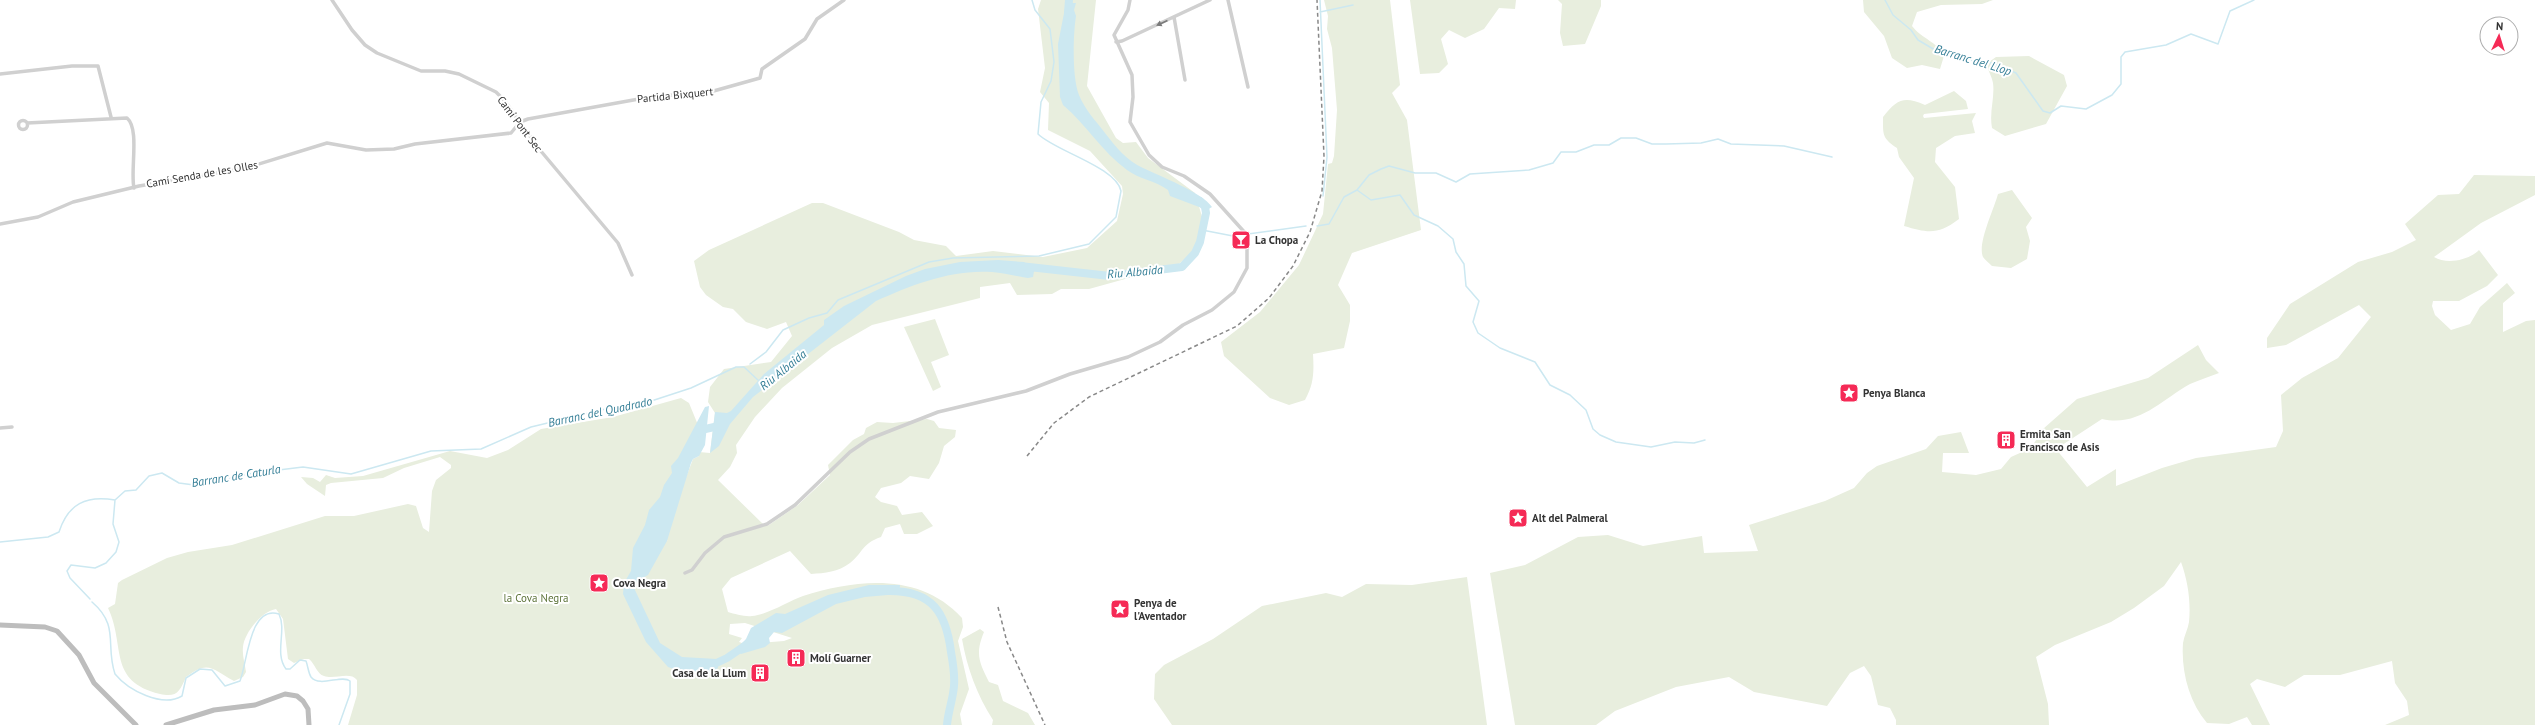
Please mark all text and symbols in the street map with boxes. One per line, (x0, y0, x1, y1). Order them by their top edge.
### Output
north arrow (2479, 16, 2519, 56)
text: N (2496, 19, 2504, 33)
one-way arrow (1156, 20, 1167, 26)
water label: Barranc del Llop (1933, 41, 2013, 78)
street label: Partida Bixquert (636, 84, 714, 106)
street label: Camí Pont Sec (494, 93, 546, 155)
street label: Camí Senda de les Olles (145, 157, 259, 191)
bar icon: La Chopa (1230, 229, 1252, 251)
place label: La Chopa (1255, 233, 1298, 247)
water label: Riu Albaida (1107, 262, 1164, 281)
water label: Riu Albaida (756, 346, 809, 393)
place icon: Penya Blanca (1838, 382, 1860, 404)
place label: Penya Blanca (1863, 386, 1925, 400)
water label: Barranc del Quadrado (546, 393, 653, 430)
place label: Ermita San Francisco de Asis (2020, 427, 2100, 454)
building icon: Ermita San Francisco de Asis (1995, 429, 2017, 451)
water label: Barranc de Caturla (190, 461, 282, 490)
place icon: Alt del Palmeral (1507, 507, 1529, 529)
place label: Alt del Palmeral (1532, 511, 1608, 525)
place icon: Cova Negra (588, 572, 610, 594)
place label: Cova Negra (613, 576, 666, 590)
park label: la Cova Negra (504, 591, 568, 605)
place label: Penya de l'Aventador (1134, 596, 1187, 623)
place icon: Penya de l'Aventador (1109, 598, 1131, 620)
building icon: Molí Guarner (785, 647, 807, 669)
place label: Molí Guarner (810, 651, 871, 665)
building icon: Casa de la Llum (749, 662, 771, 684)
place label: Casa de la Llum (672, 666, 746, 680)

